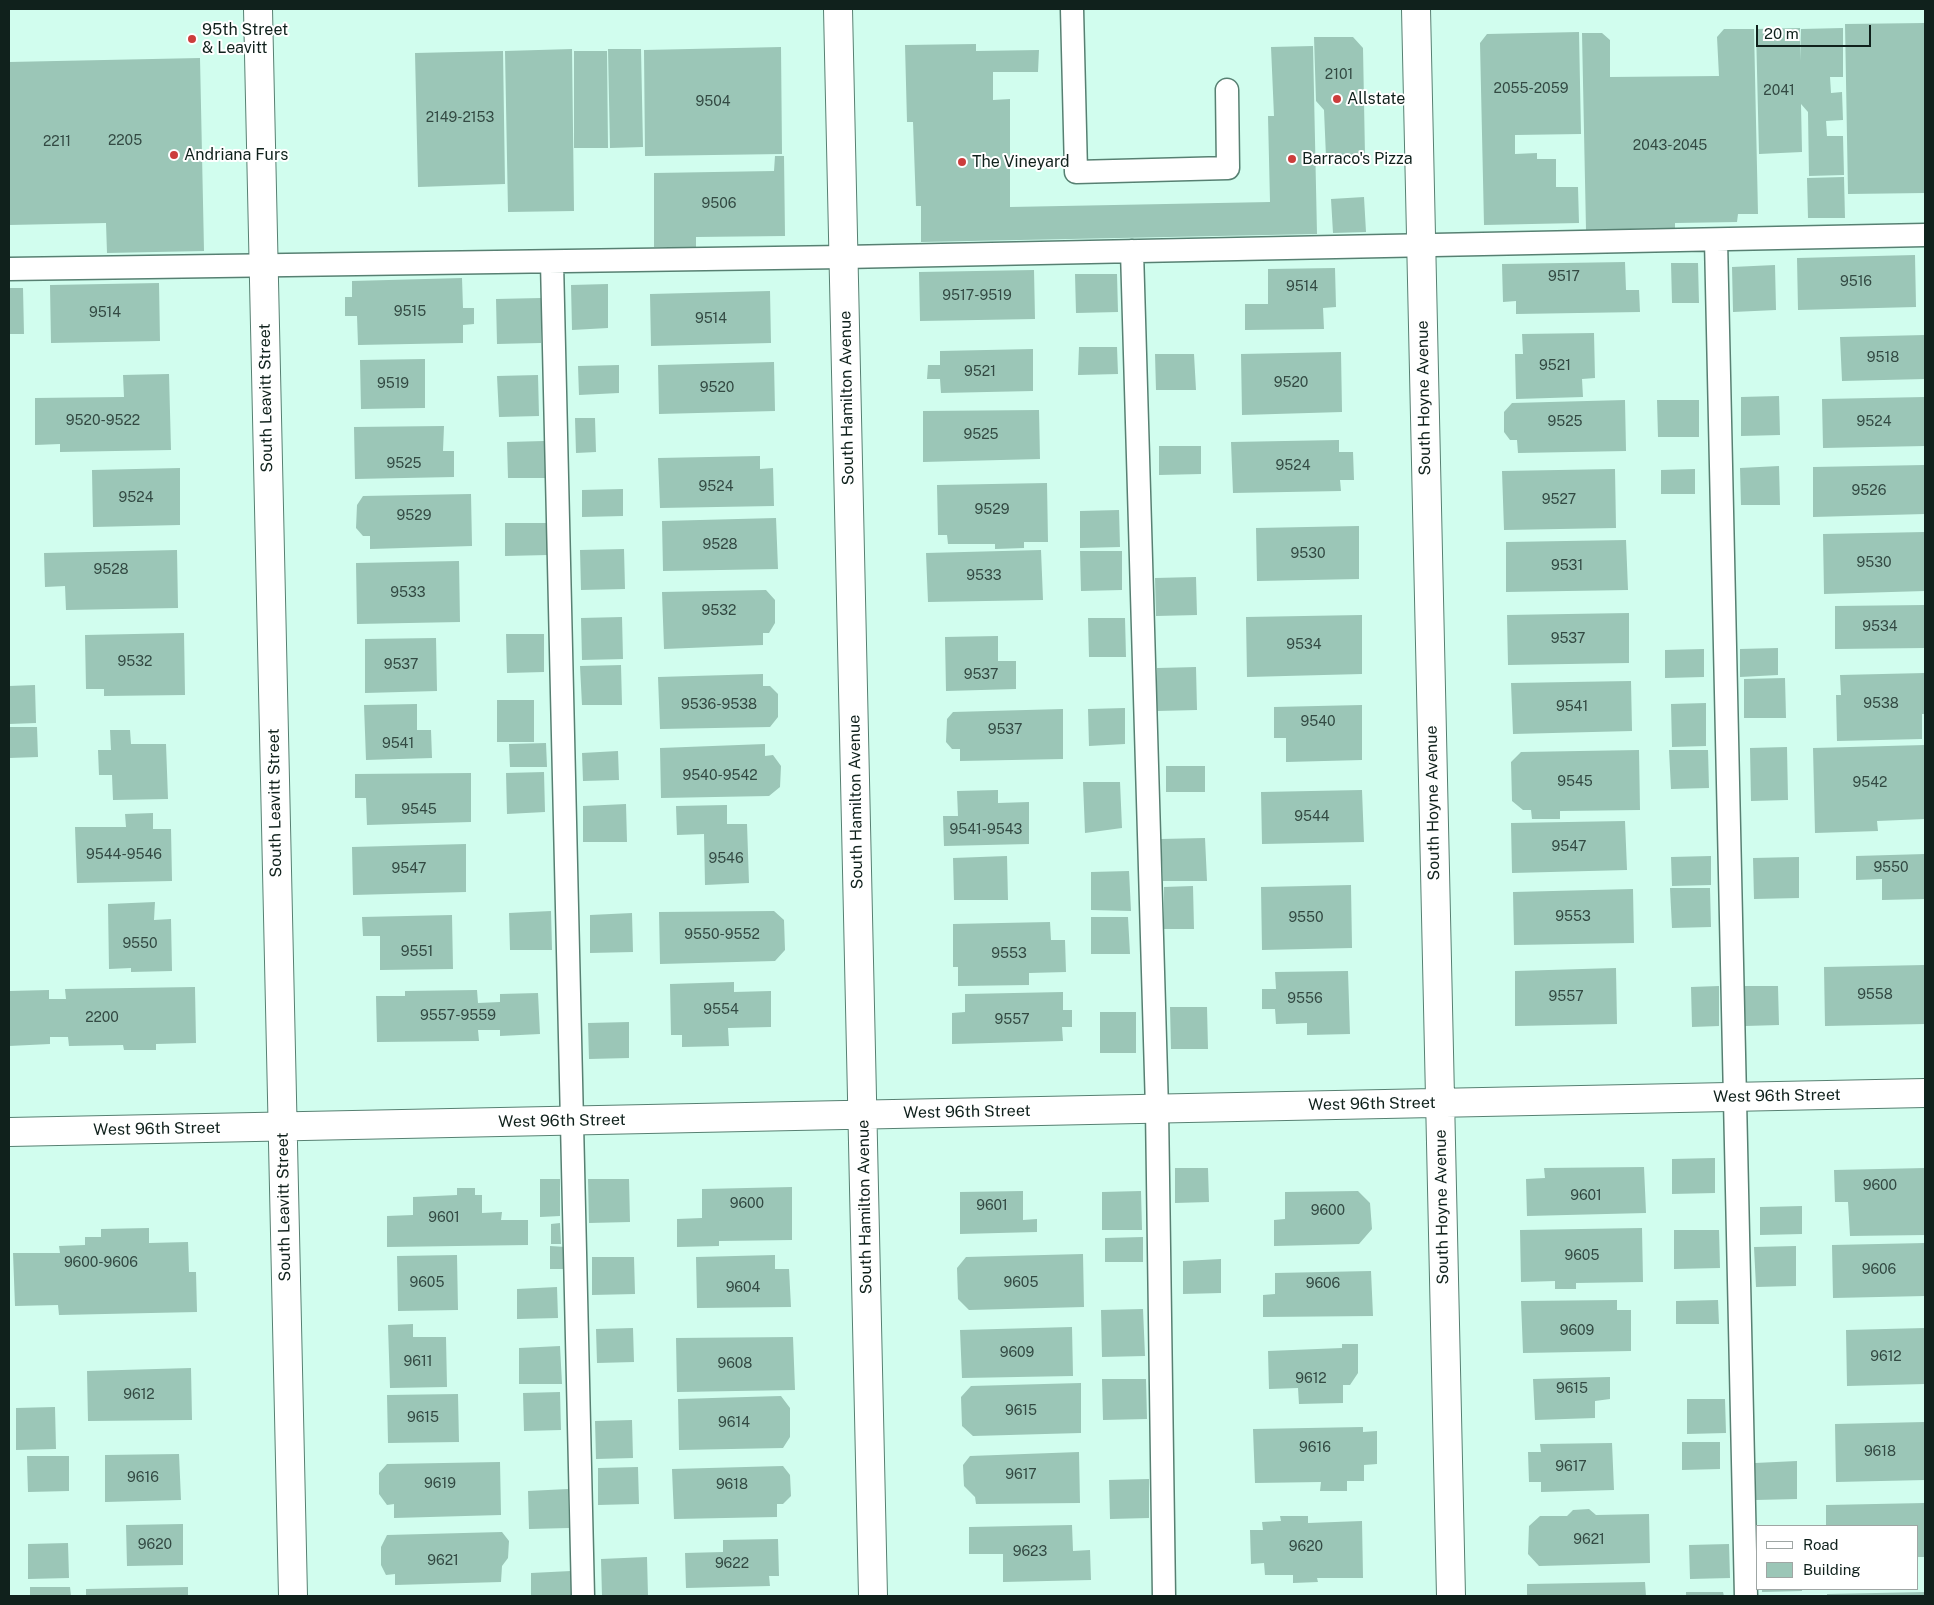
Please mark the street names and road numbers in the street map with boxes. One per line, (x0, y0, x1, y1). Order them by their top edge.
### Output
street label: South Hamilton Avenue (836, 311, 858, 485)
street label: South Hoyne Avenue (1413, 320, 1435, 476)
street label: South Leavitt Street (255, 323, 277, 473)
street label: South Hamilton Avenue (845, 715, 867, 889)
street label: South Hoyne Avenue (1422, 725, 1444, 881)
street label: South Leavitt Street (264, 728, 286, 878)
street label: West 96th Street (1713, 1085, 1841, 1107)
street label: West 96th Street (1308, 1093, 1436, 1115)
street label: West 96th Street (903, 1101, 1031, 1123)
street label: West 96th Street (498, 1110, 626, 1132)
street label: West 96th Street (93, 1118, 221, 1140)
street label: South Hamilton Avenue (854, 1120, 876, 1294)
street label: South Hoyne Avenue (1431, 1129, 1453, 1285)
street label: South Leavitt Street (273, 1132, 295, 1282)

